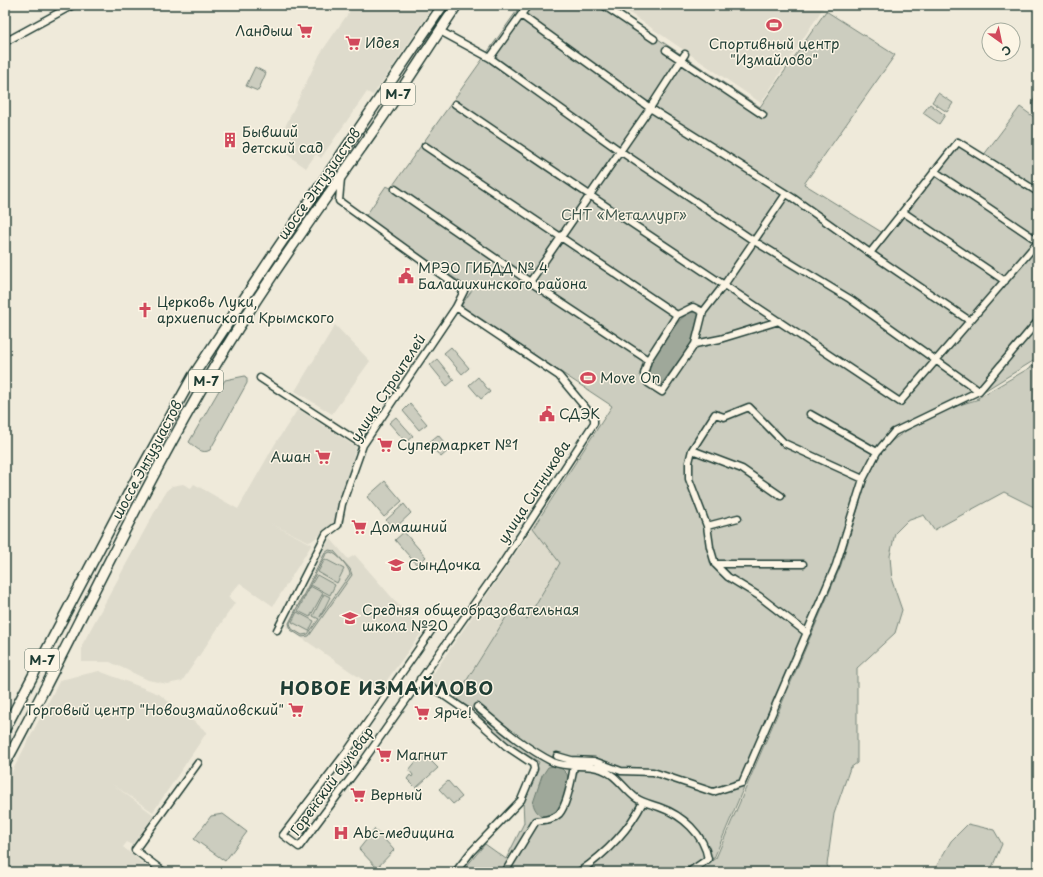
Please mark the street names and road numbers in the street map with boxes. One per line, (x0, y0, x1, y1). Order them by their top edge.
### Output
road number: М-7 (381, 83, 415, 105)
street label: шоссе Энтузиастов (272, 123, 365, 244)
street label: улица Строителей (345, 330, 430, 446)
road number: М-7 (189, 370, 223, 392)
street label: шоссе Энтузиастов (106, 396, 187, 523)
street label: улица Ситникова (492, 436, 575, 547)
road number: М-7 (25, 649, 59, 671)
street label: Горенский бульвар (285, 722, 378, 840)

